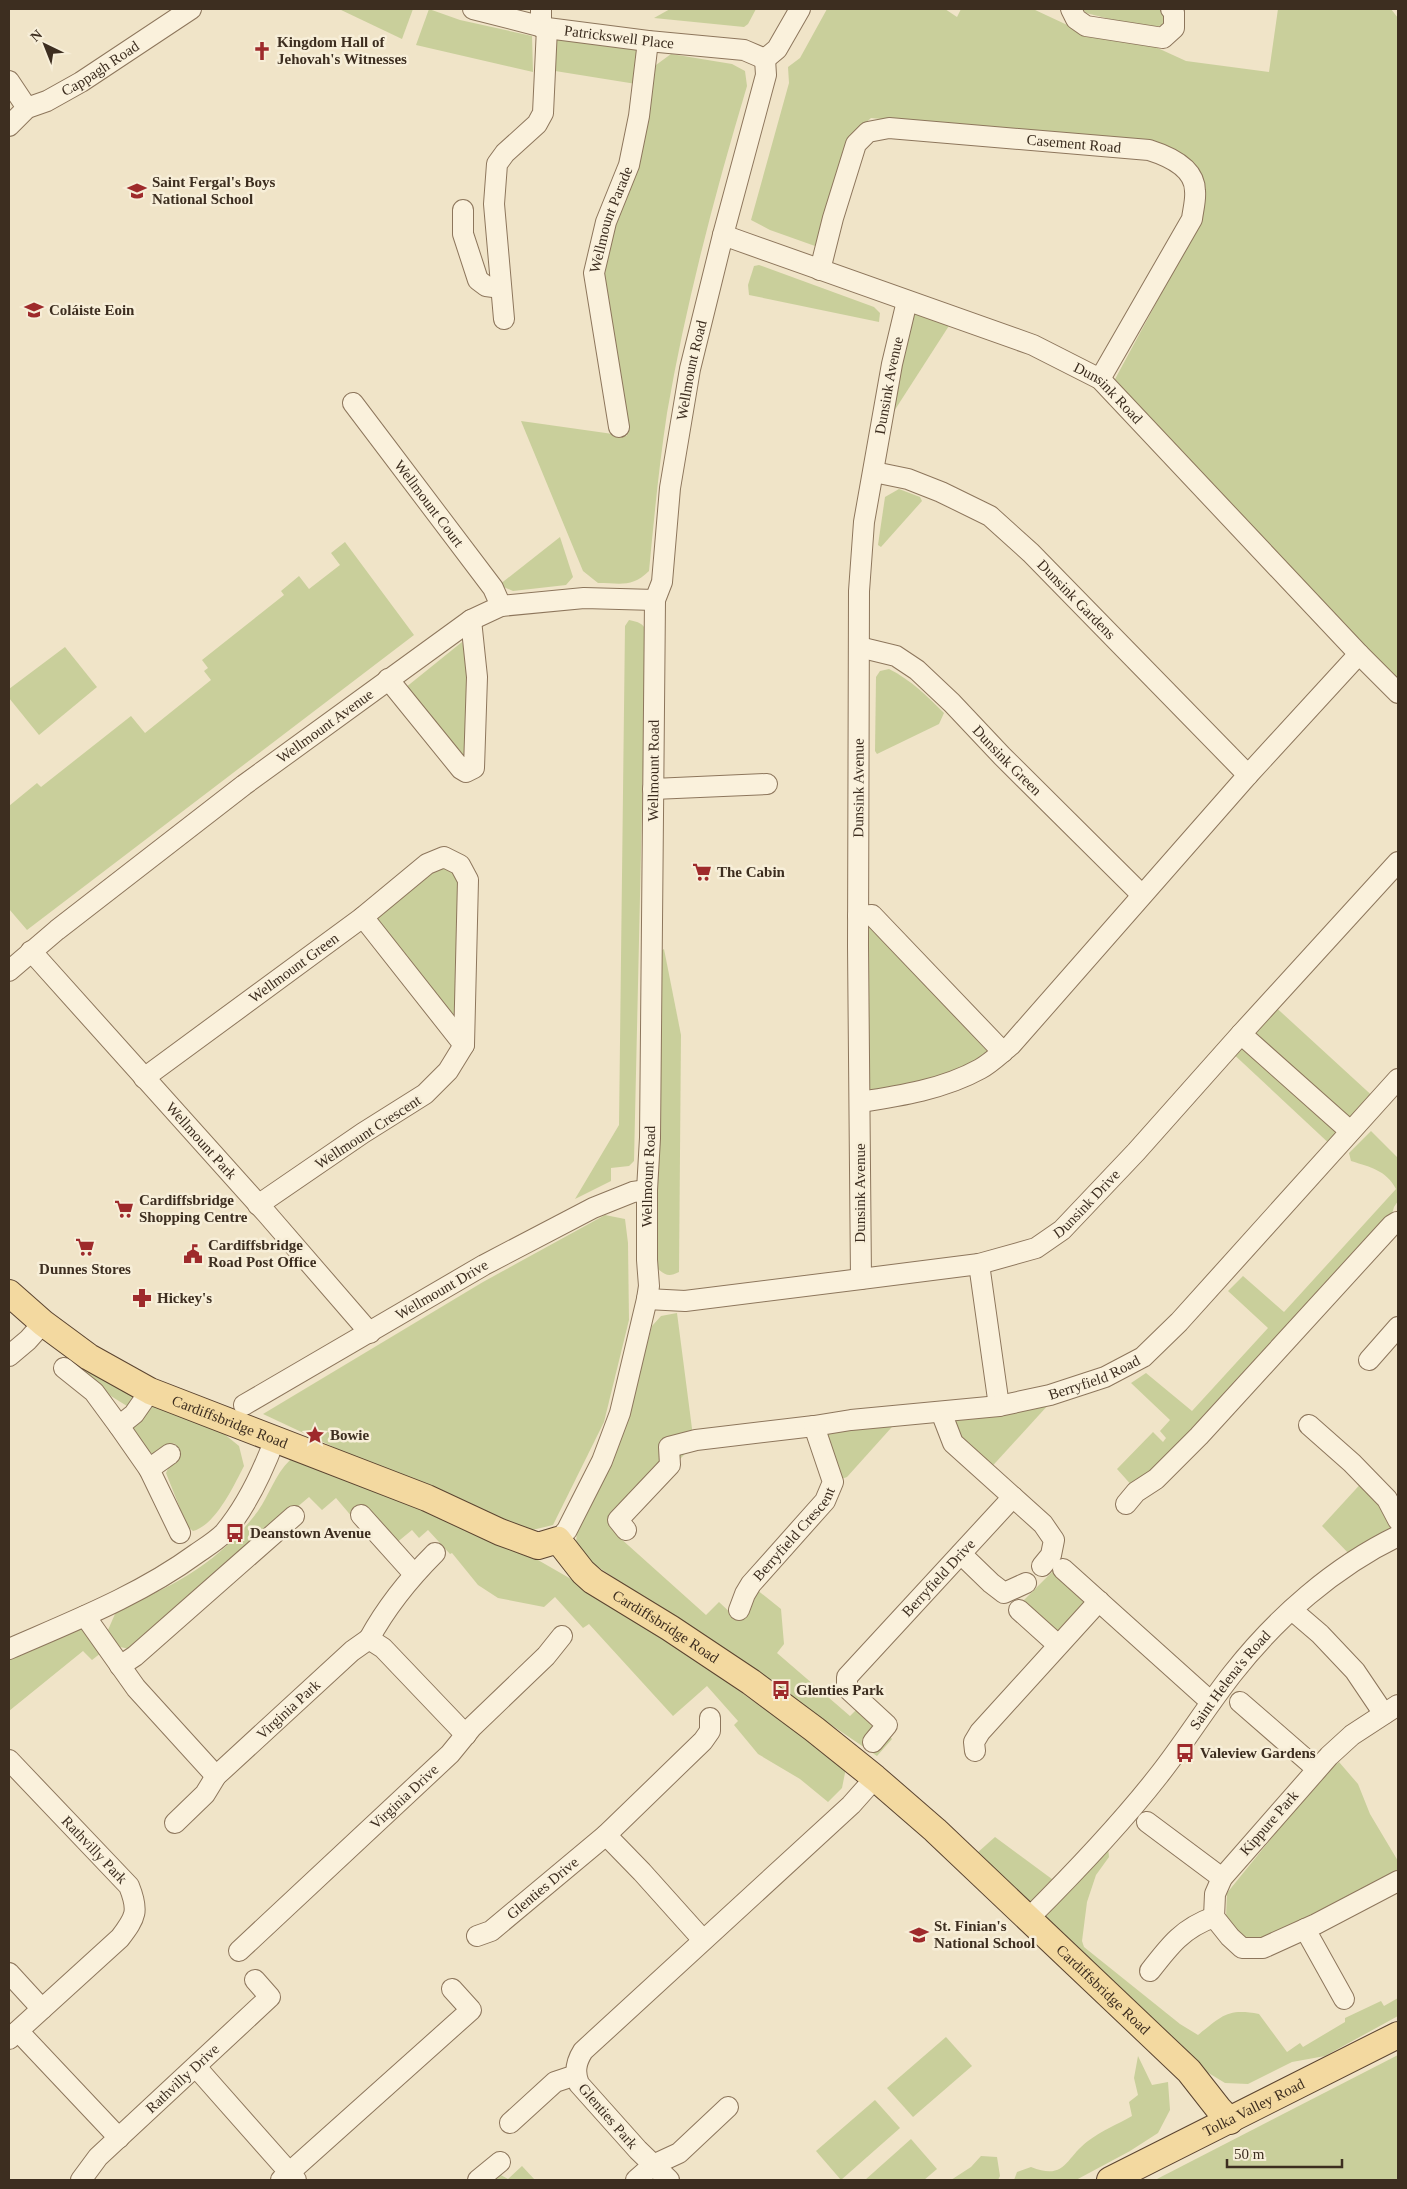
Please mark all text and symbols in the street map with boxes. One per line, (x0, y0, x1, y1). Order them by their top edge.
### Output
north arrow (20, 20, 70, 70)
street label: Patrickswell Place (563, 22, 675, 51)
text: N (28, 27, 45, 45)
place label: Kingdom Hall of Jehovah's Witnesses (277, 34, 407, 67)
street label: Cappagh Road (59, 38, 142, 99)
church icon: Kingdom Hall of Jehovah's Witnesses (251, 40, 273, 62)
street label: Casement Road (1026, 132, 1122, 156)
street label: Wellmount Parade (586, 164, 636, 274)
place label: Saint Fergal's Boys National School (152, 174, 276, 207)
school or university icon: Saint Fergal's Boys National School (126, 180, 148, 202)
school or university icon: Coláiste Eoin (23, 299, 45, 321)
place label: Coláiste Eoin (49, 302, 135, 318)
street label: Wellmount Road (674, 318, 710, 421)
street label: Dunsink Avenue (872, 335, 906, 436)
street label: Dunsink Road (1071, 359, 1146, 427)
street label: Wellmount Court (391, 457, 467, 551)
street label: Dunsink Gardens (1034, 556, 1119, 643)
street label: Wellmount Avenue (274, 686, 377, 766)
street label: Wellmount Road (645, 719, 662, 822)
street label: Dunsink Green (969, 722, 1045, 799)
street label: Dunsink Avenue (850, 738, 867, 838)
supermarket icon: The Cabin (691, 861, 713, 883)
place label: The Cabin (717, 864, 786, 880)
street label: Wellmount Green (246, 929, 342, 1006)
street label: Wellmount Crescent (312, 1091, 424, 1172)
street label: Wellmount Park (163, 1099, 240, 1183)
street label: Wellmount Road (639, 1125, 658, 1227)
street label: Dunsink Avenue (852, 1143, 868, 1243)
street label: Dunsink Drive (1050, 1166, 1123, 1241)
place label: Cardiffsbridge Shopping Centre (139, 1192, 248, 1225)
supermarket icon: Cardiffsbridge Shopping Centre (113, 1198, 135, 1220)
supermarket icon: Dunnes Stores (74, 1236, 96, 1258)
place label: Cardiffsbridge Road Post Office (208, 1237, 317, 1270)
public building icon: Cardiffsbridge Road Post Office (182, 1243, 204, 1265)
street label: Wellmount Drive (393, 1256, 491, 1323)
place label: Dunnes Stores (39, 1261, 131, 1277)
pharmacy icon: Hickey's (131, 1287, 153, 1309)
place label: Hickey's (157, 1290, 212, 1306)
street label: Berryfield Road (1046, 1352, 1143, 1403)
street label: Cardiffsbridge Road (170, 1392, 290, 1452)
place icon: Bowie (304, 1424, 326, 1446)
place label: Bowie (330, 1427, 370, 1443)
street label: Berryfield Crescent (750, 1484, 838, 1584)
bus stop icon: Deanstown Avenue (224, 1522, 246, 1544)
place label: Deanstown Avenue (250, 1525, 371, 1541)
street label: Berryfield Drive (899, 1536, 978, 1620)
street label: Cardiffsbridge Road (610, 1587, 722, 1666)
street label: Saint Helena's Road (1187, 1627, 1274, 1733)
street label: Virginia Park (253, 1676, 324, 1743)
bus stop icon: Glenties Park (770, 1679, 792, 1701)
place label: Glenties Park (796, 1682, 885, 1698)
bus stop icon: Valeview Gardens (1174, 1742, 1196, 1764)
place label: Valeview Gardens (1200, 1745, 1316, 1761)
street label: Virginia Drive (367, 1761, 442, 1832)
street label: Kippure Park (1237, 1787, 1302, 1859)
street label: Rathvilly Park (59, 1813, 131, 1887)
street label: Glenties Drive (504, 1853, 582, 1922)
place label: St. Finian's National School (934, 1918, 1035, 1951)
school or university icon: St. Finian's National School (908, 1924, 930, 1946)
street label: Cardiffsbridge Road (1053, 1942, 1154, 2038)
street label: Rathvilly Drive (143, 2040, 223, 2116)
street label: Tolka Valley Road (1201, 2075, 1308, 2140)
street label: Glenties Park (575, 2080, 641, 2152)
scale bar (1227, 2136, 1342, 2168)
text: 50 m (1234, 2146, 1265, 2162)

